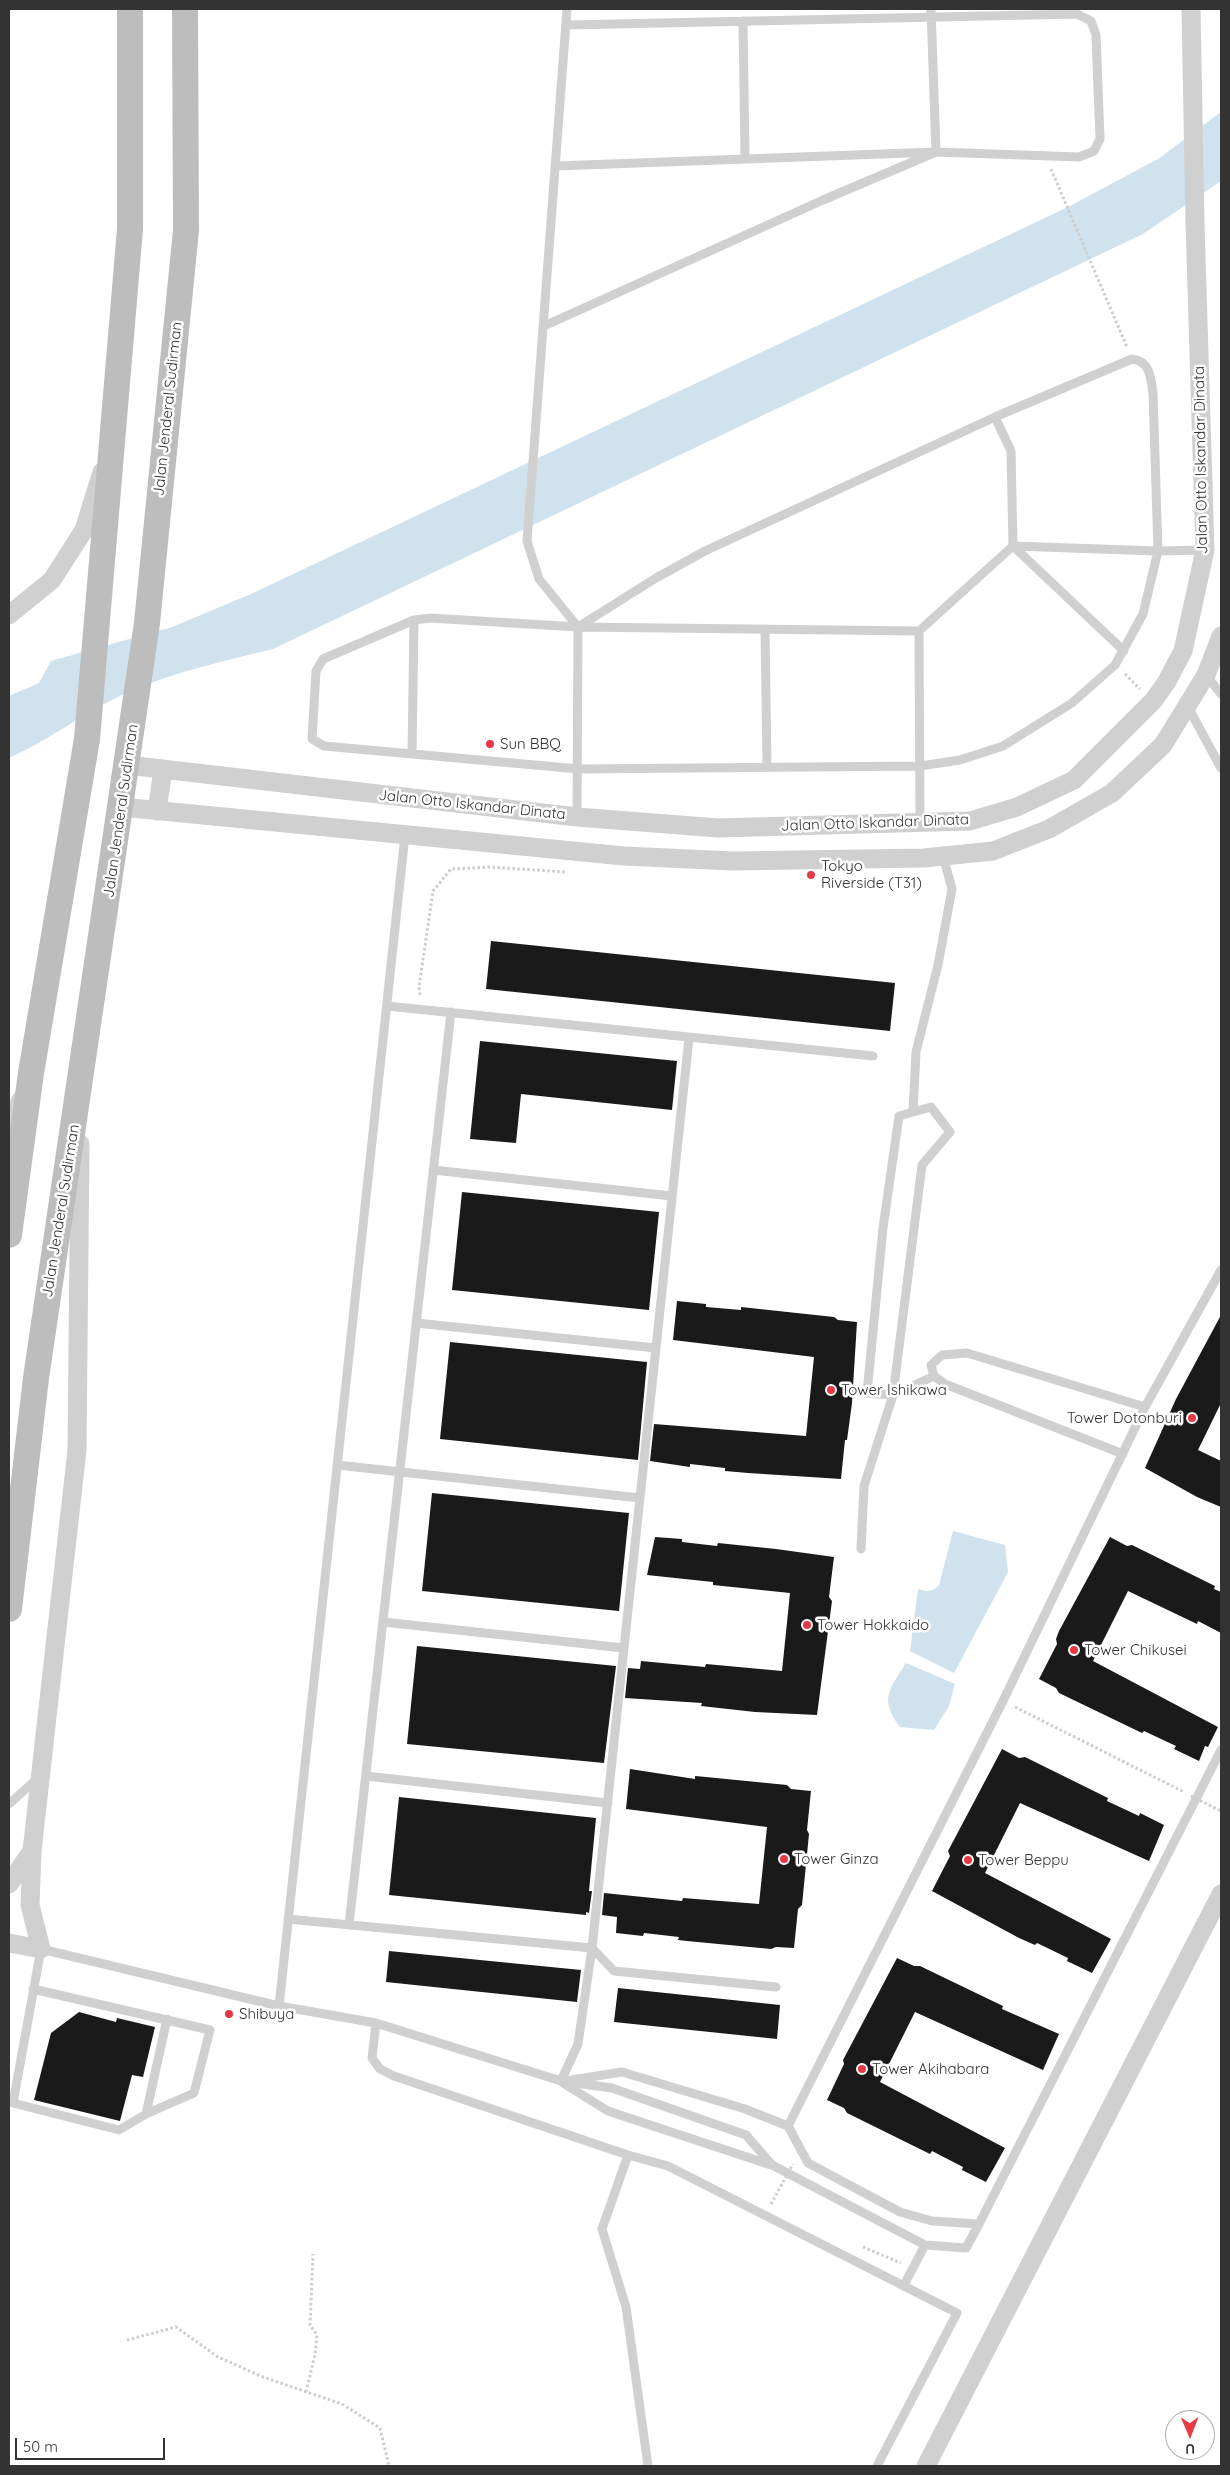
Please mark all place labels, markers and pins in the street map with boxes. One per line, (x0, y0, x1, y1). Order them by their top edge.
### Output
place label: Sun BBQ (500, 735, 561, 753)
marker: Sun BBQ (484, 738, 496, 750)
place label: Tokyo Riverside (T31) (821, 857, 922, 892)
marker: Tokyo Riverside (T31) (805, 869, 817, 881)
place label: Tower Ishikawa (841, 1381, 947, 1399)
marker: Tower Ishikawa (825, 1384, 837, 1396)
place label: Tower Dotonburi (1067, 1409, 1182, 1427)
marker: Tower Dotonburi (1186, 1412, 1198, 1424)
place label: Tower Hokkaido (817, 1616, 929, 1634)
marker: Tower Hokkaido (801, 1619, 813, 1631)
place label: Tower Chikusei (1084, 1641, 1187, 1659)
marker: Tower Chikusei (1068, 1644, 1080, 1656)
place label: Tower Ginza (794, 1850, 879, 1868)
place label: Tower Beppu (978, 1851, 1069, 1869)
marker: Tower Ginza (778, 1853, 790, 1865)
marker: Tower Beppu (962, 1854, 974, 1866)
place label: Shibuya (239, 2005, 294, 2023)
marker: Shibuya (223, 2008, 235, 2020)
place label: Tower Akihabara (872, 2060, 989, 2078)
marker: Tower Akihabara (856, 2063, 868, 2075)

